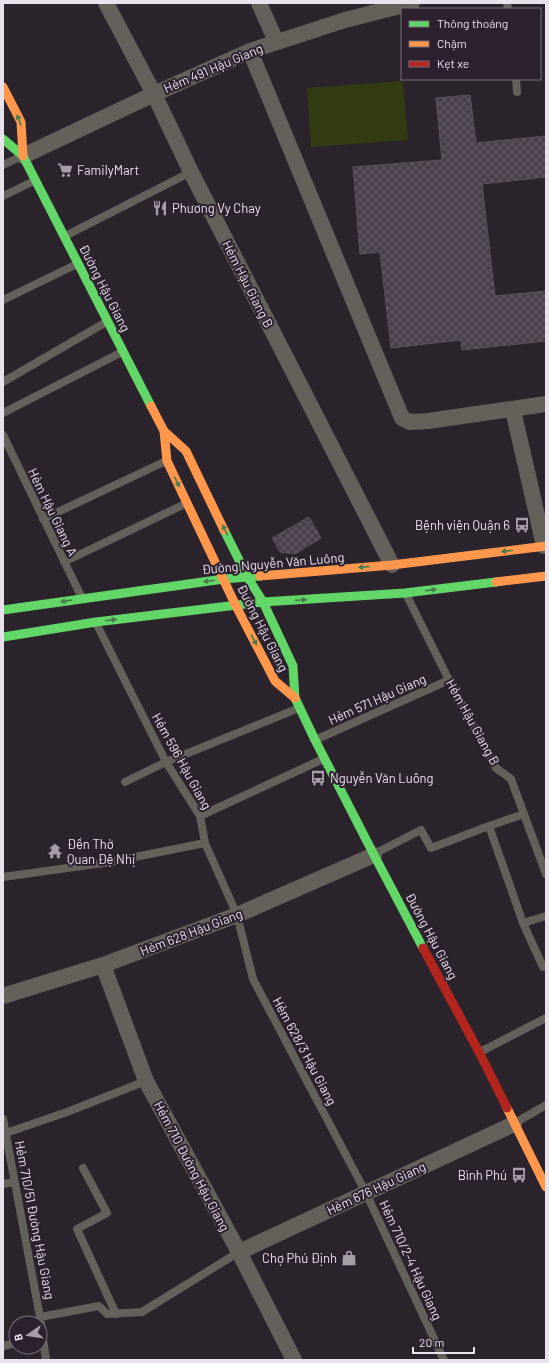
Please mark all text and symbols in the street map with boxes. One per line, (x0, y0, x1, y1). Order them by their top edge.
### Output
legend (401, 8, 541, 80)
text: Thông thoáng (437, 16, 508, 30)
text: Chậm (437, 36, 467, 50)
street label: Hẻm 491 Hậu Giang (161, 40, 265, 96)
text: Kẹt xe (437, 56, 469, 70)
one-way arrow (15, 113, 21, 125)
supermarket icon: FamilyMart (56, 161, 74, 179)
place label: FamilyMart (77, 162, 139, 178)
restaurant icon: Phương Vy Chay (151, 199, 169, 217)
place label: Phương Vy Chay (172, 200, 261, 216)
street label: Hẻm Hậu Giang B (219, 238, 277, 330)
street label: Đường Hậu Giang (76, 242, 134, 334)
street label: Hẻm Hậu Giang A (25, 465, 81, 559)
one-way arrow (174, 476, 180, 487)
bus stop icon: Bệnh viện Quận 6 (513, 516, 531, 534)
place label: Bệnh viện Quận 6 (415, 517, 510, 533)
one-way arrow (222, 524, 228, 536)
one-way arrow (501, 548, 513, 554)
street label: Đường Nguyễn Văn Luông (201, 549, 345, 577)
one-way arrow (358, 564, 370, 570)
one-way arrow (203, 578, 215, 584)
street label: Đường Hậu Giang (234, 582, 292, 674)
one-way arrow (425, 586, 437, 593)
one-way arrow (295, 596, 307, 603)
one-way arrow (60, 598, 73, 604)
one-way arrow (105, 617, 117, 624)
one-way arrow (251, 635, 257, 646)
street label: Hẻm 571 Hậu Giang (326, 670, 428, 728)
street label: Hẻm Hậu Giang B (443, 676, 503, 768)
street label: Hẻm 596 Hậu Giang (149, 710, 215, 812)
bus stop icon: Nguyễn Văn Luông (309, 769, 327, 787)
place label: Nguyễn Văn Luông (330, 770, 434, 786)
place label: Đền Thờ Quan Đệ Nhị (67, 836, 135, 867)
temple icon: Đền Thờ Quan Đệ Nhị (46, 842, 64, 860)
street label: Đường Hậu Giang (402, 890, 462, 982)
street label: Hẻm 628 Hậu Giang (138, 905, 245, 959)
street label: Hẻm 628/3 Hậu Giang (270, 994, 340, 1108)
street label: Hẻm 710 Đường Hậu Giang (151, 1098, 233, 1234)
street label: Hẻm 710/51 Đường Hậu Giang (12, 1139, 58, 1301)
street label: Hẻm 676 Hậu Giang (324, 1158, 428, 1218)
bus stop icon: Bình Phú (510, 1166, 528, 1184)
place label: Bình Phú (458, 1167, 507, 1183)
street label: Hẻm 710/2-4 Hậu Giang (376, 1197, 446, 1323)
shop icon: Chợ Phú Định (340, 1249, 358, 1267)
place label: Chợ Phú Định (262, 1250, 337, 1266)
north arrow (8, 1315, 48, 1355)
scale bar (413, 1329, 474, 1355)
text: B (11, 1332, 25, 1342)
text: 20 m (419, 1335, 445, 1349)

